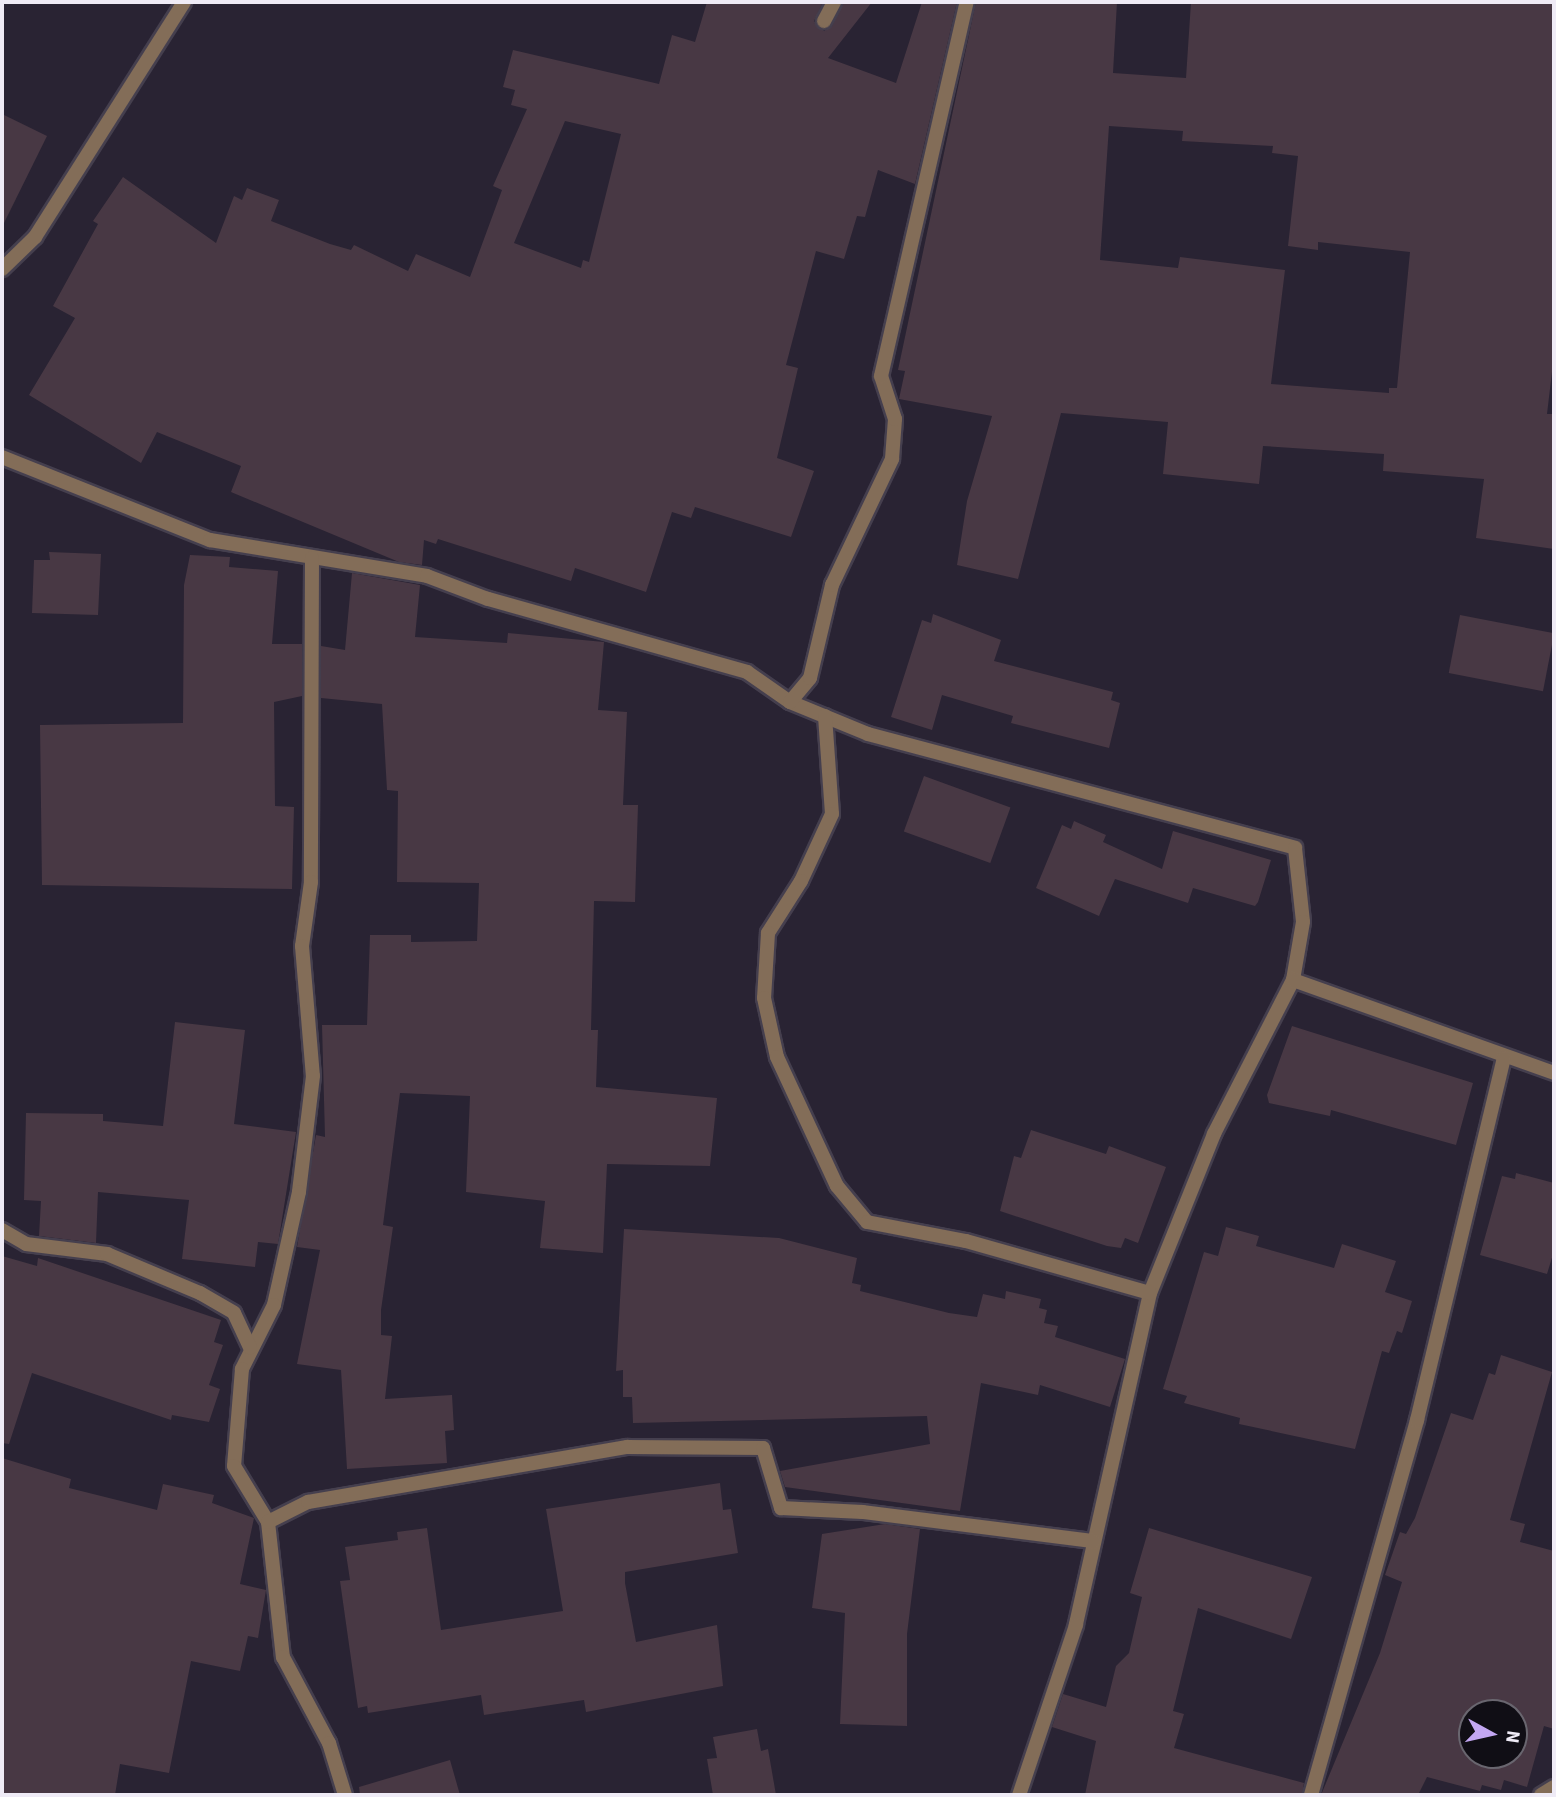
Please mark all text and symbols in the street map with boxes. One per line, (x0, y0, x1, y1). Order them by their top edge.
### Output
north arrow (1458, 1699, 1528, 1769)
text: N (1498, 1729, 1527, 1745)

